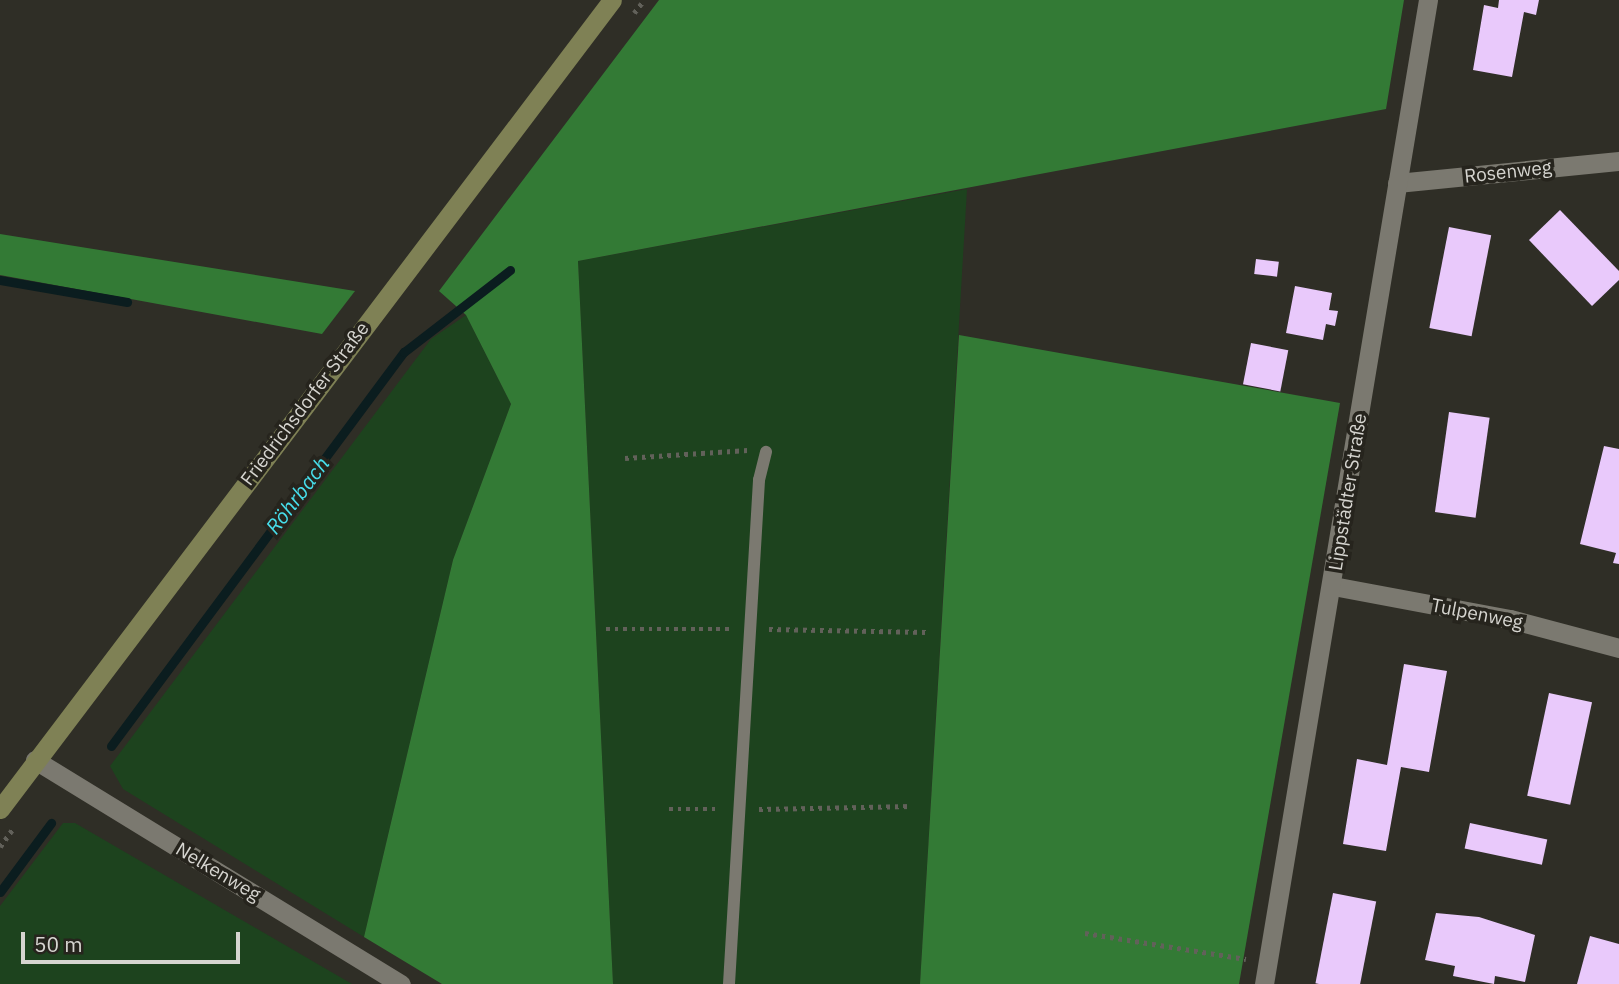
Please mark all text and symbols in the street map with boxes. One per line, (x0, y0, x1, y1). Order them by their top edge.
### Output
street label: Rosenweg (1463, 156, 1553, 188)
street label: Friedrichsdorfer Straße (236, 318, 374, 490)
street label: Lippstädter Straße (1324, 412, 1372, 572)
water label: Röhrbach (260, 452, 334, 538)
street label: Tulpenweg (1429, 594, 1525, 634)
street label: Nelkenweg (171, 838, 265, 906)
scale bar (24, 918, 243, 962)
text: 50 m (34, 930, 83, 958)

